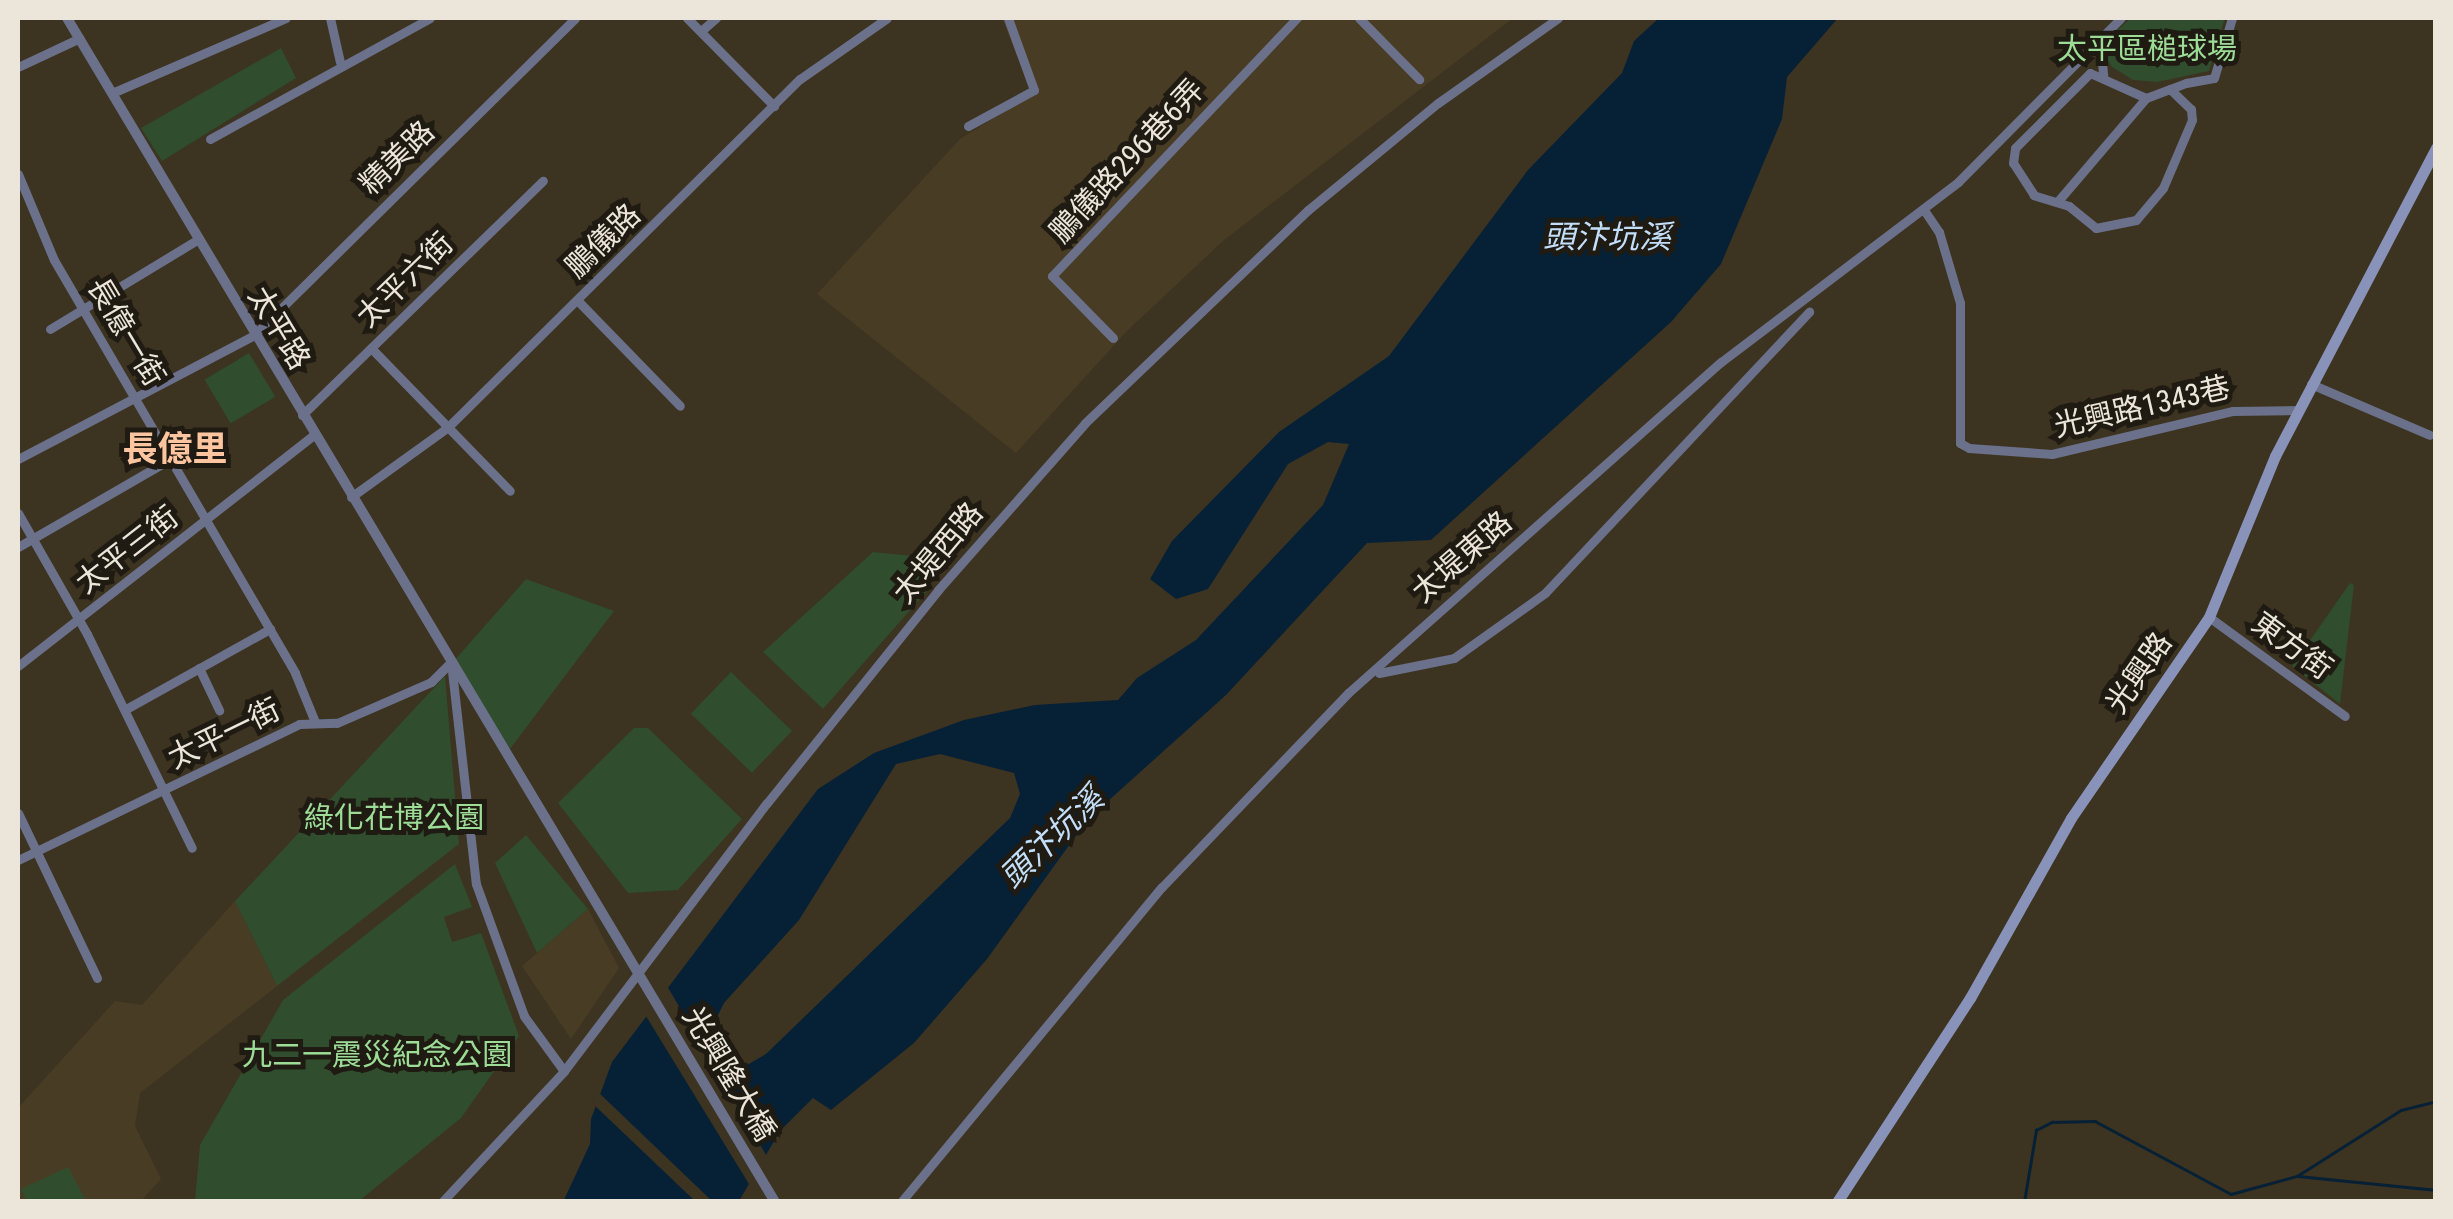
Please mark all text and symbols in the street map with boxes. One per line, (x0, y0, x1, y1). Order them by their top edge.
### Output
park label: 太平區槌球場 (2057, 31, 2237, 67)
street label: 鵬儀路296巷6弄 (1042, 72, 1212, 250)
street label: 精美路 (352, 114, 442, 202)
street label: 鵬儀路 (558, 197, 648, 285)
water label: 頭汴坑溪 (1543, 218, 1671, 256)
street label: 太平六街 (349, 225, 461, 335)
street label: 長億一街 (80, 271, 172, 393)
street label: 太平路 (240, 280, 318, 376)
street label: 光興路1343巷 (2051, 369, 2233, 445)
district label: 長億里 (123, 429, 227, 471)
street label: 太堤西路 (886, 495, 990, 611)
street label: 太平三街 (69, 499, 185, 601)
street label: 太堤東路 (1405, 504, 1519, 610)
street label: 東方街 (2245, 605, 2339, 687)
street label: 光興路 (2098, 626, 2180, 720)
street label: 太平一街 (162, 692, 286, 776)
water label: 頭汴坑溪 (993, 780, 1111, 896)
park label: 綠化花博公園 (304, 800, 484, 836)
street label: 光興隆大橋 (675, 1000, 783, 1148)
park label: 九二一震災紀念公園 (242, 1037, 512, 1073)

